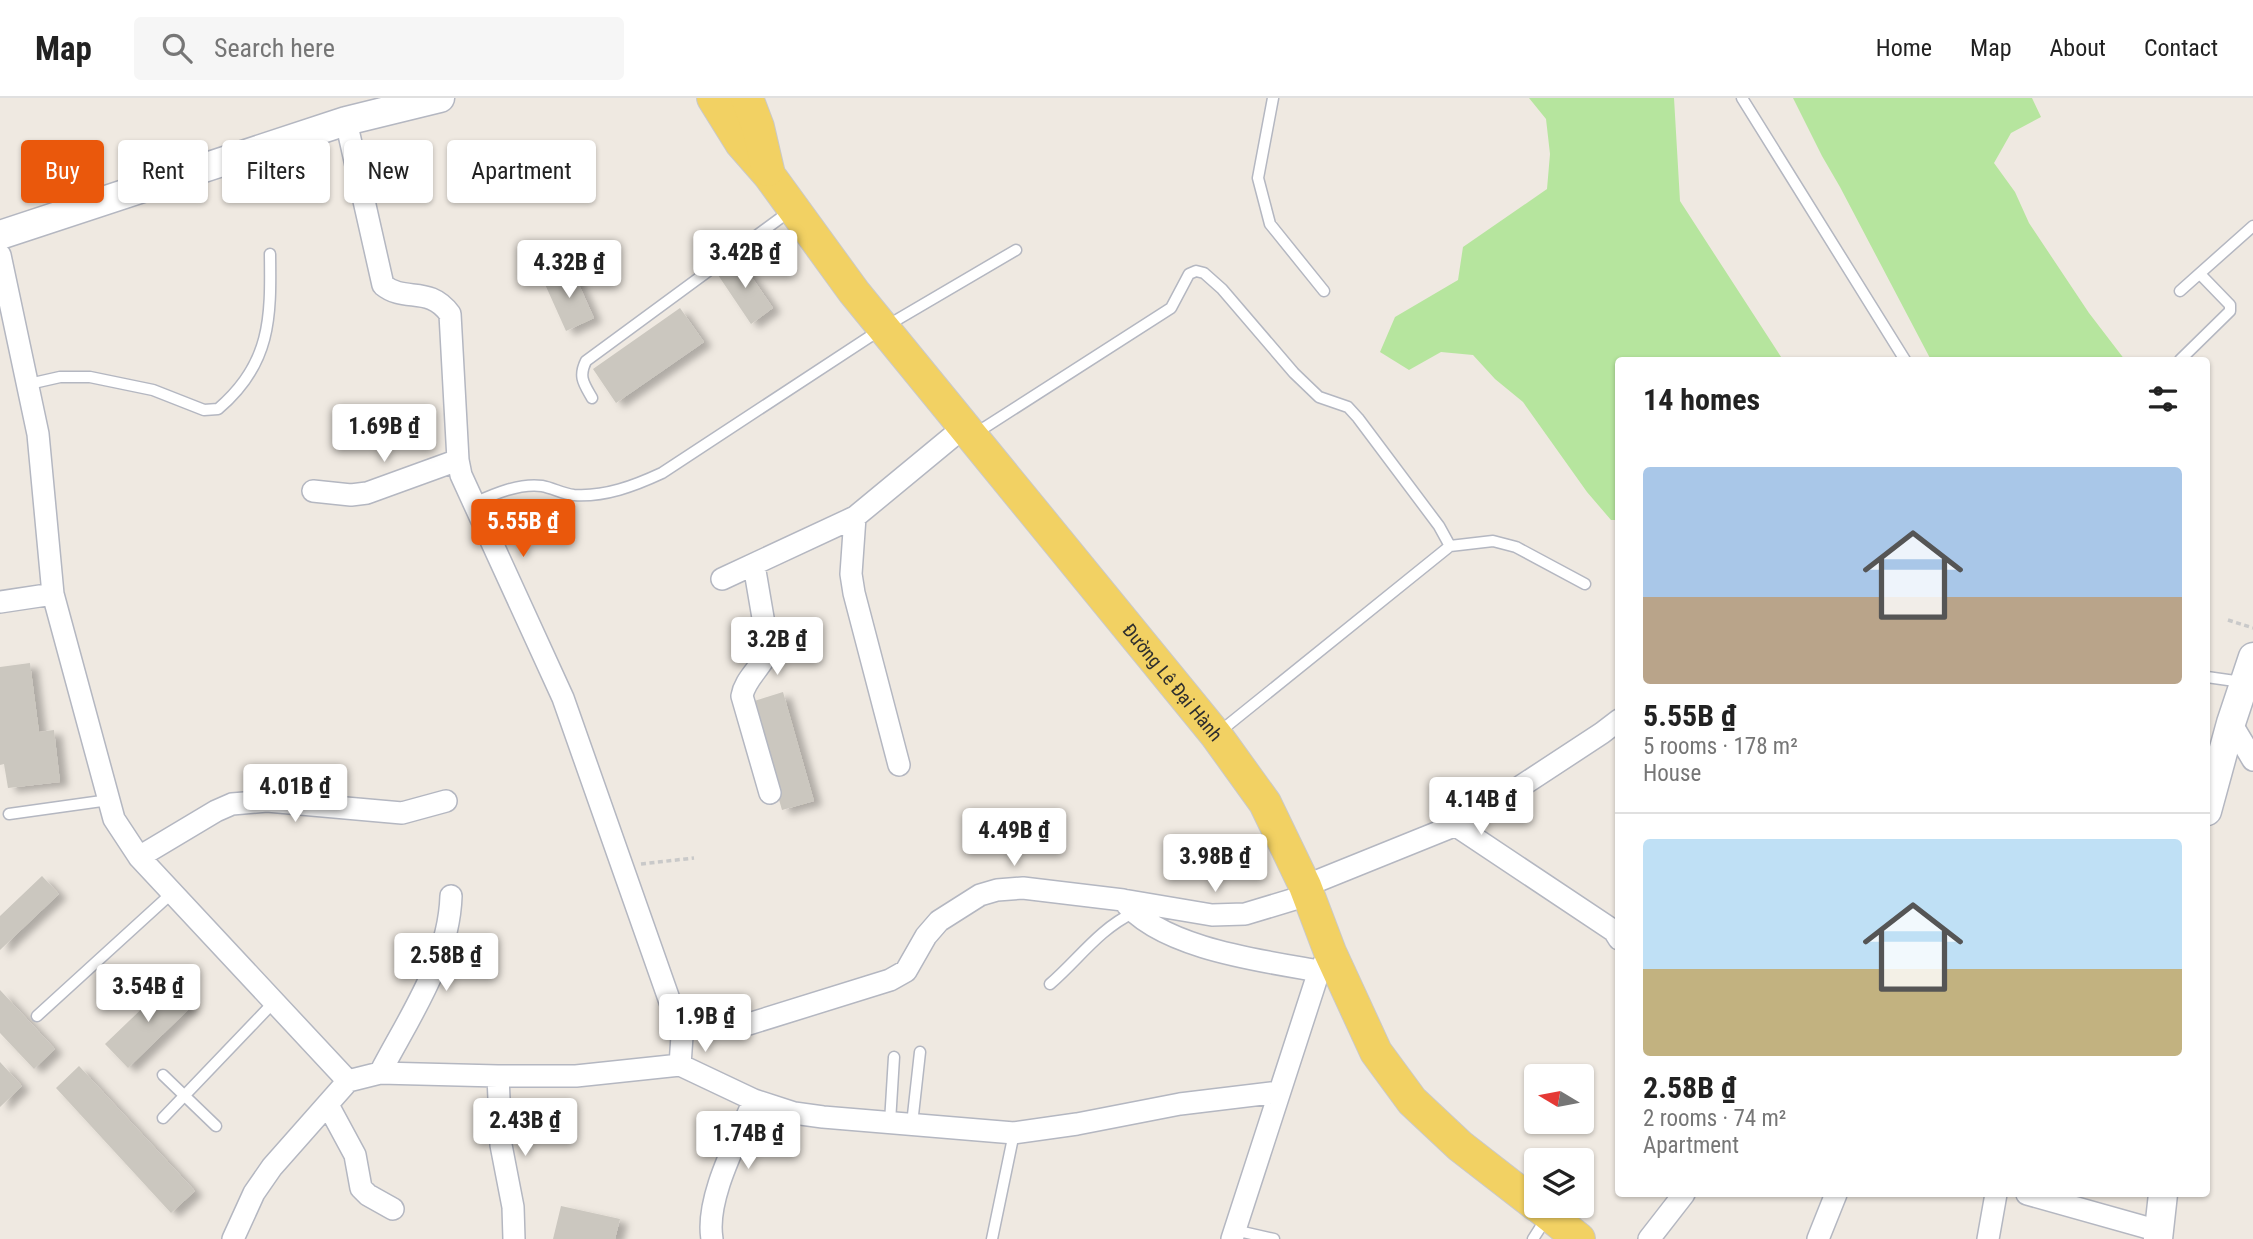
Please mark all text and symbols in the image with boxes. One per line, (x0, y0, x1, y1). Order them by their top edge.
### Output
search box (134, 17, 624, 80)
text: Map (35, 29, 92, 68)
icon: search (158, 29, 196, 67)
text: Search here (214, 33, 335, 63)
text: Home (1876, 34, 1932, 62)
text: Map (1970, 34, 2012, 62)
text: About (2050, 34, 2106, 62)
text: Contact (2144, 34, 2218, 62)
chip: Buy (21, 140, 104, 203)
chip: Rent (118, 140, 208, 203)
chip: Filters (222, 140, 330, 203)
chip: New (344, 140, 433, 203)
chip: Apartment (447, 140, 596, 203)
pin: 3.42B ₫ (680, 230, 810, 290)
text: 3.42B ₫ (709, 239, 781, 266)
pin: 4.32B ₫ (504, 240, 634, 300)
text: 4.32B ₫ (533, 249, 605, 276)
icon: filters (2144, 380, 2182, 418)
text: 14 homes (1643, 382, 1760, 417)
pin: 1.69B ₫ (319, 404, 449, 464)
text: 1.69B ₫ (348, 413, 420, 440)
pin: 5.55B ₫ (458, 500, 588, 559)
text: 5.55B ₫ (487, 508, 559, 535)
icon: home (1850, 512, 1976, 638)
pin: 3.2B ₫ (720, 618, 834, 677)
street label: Đường Lê Đại Hành (1118, 619, 1227, 746)
text: 3.2B ₫ (747, 626, 807, 653)
text: 5.55B ₫ (1643, 698, 1736, 733)
text: 5 rooms · 178 m² (1643, 733, 1798, 760)
text: House (1643, 760, 1701, 787)
pin: 4.01B ₫ (230, 764, 360, 824)
text: 4.01B ₫ (259, 773, 331, 800)
pin: 4.14B ₫ (1416, 778, 1546, 837)
text: 4.14B ₫ (1445, 786, 1517, 813)
pin: 4.49B ₫ (949, 808, 1079, 868)
text: 4.49B ₫ (978, 817, 1050, 844)
pin: 3.98B ₫ (1150, 834, 1280, 894)
text: 3.98B ₫ (1179, 843, 1251, 870)
icon: home (1850, 884, 1976, 1010)
pin: 2.58B ₫ (381, 934, 511, 993)
text: 2.58B ₫ (410, 942, 482, 969)
pin: 3.54B ₫ (83, 964, 213, 1024)
text: 3.54B ₫ (112, 973, 184, 1000)
pin: 1.9B ₫ (648, 995, 762, 1054)
text: 1.9B ₫ (675, 1003, 735, 1030)
north arrow (1524, 1064, 1594, 1134)
map controls (1524, 1064, 1594, 1218)
text: 2.58B ₫ (1643, 1070, 1736, 1105)
pin: 2.43B ₫ (460, 1098, 590, 1158)
text: 2 rooms · 74 m² (1643, 1105, 1786, 1132)
text: 2.43B ₫ (489, 1107, 561, 1134)
pin: 1.74B ₫ (683, 1112, 813, 1171)
text: 1.74B ₫ (712, 1120, 784, 1147)
text: Apartment (1643, 1132, 1739, 1159)
button: layers (1524, 1148, 1594, 1218)

